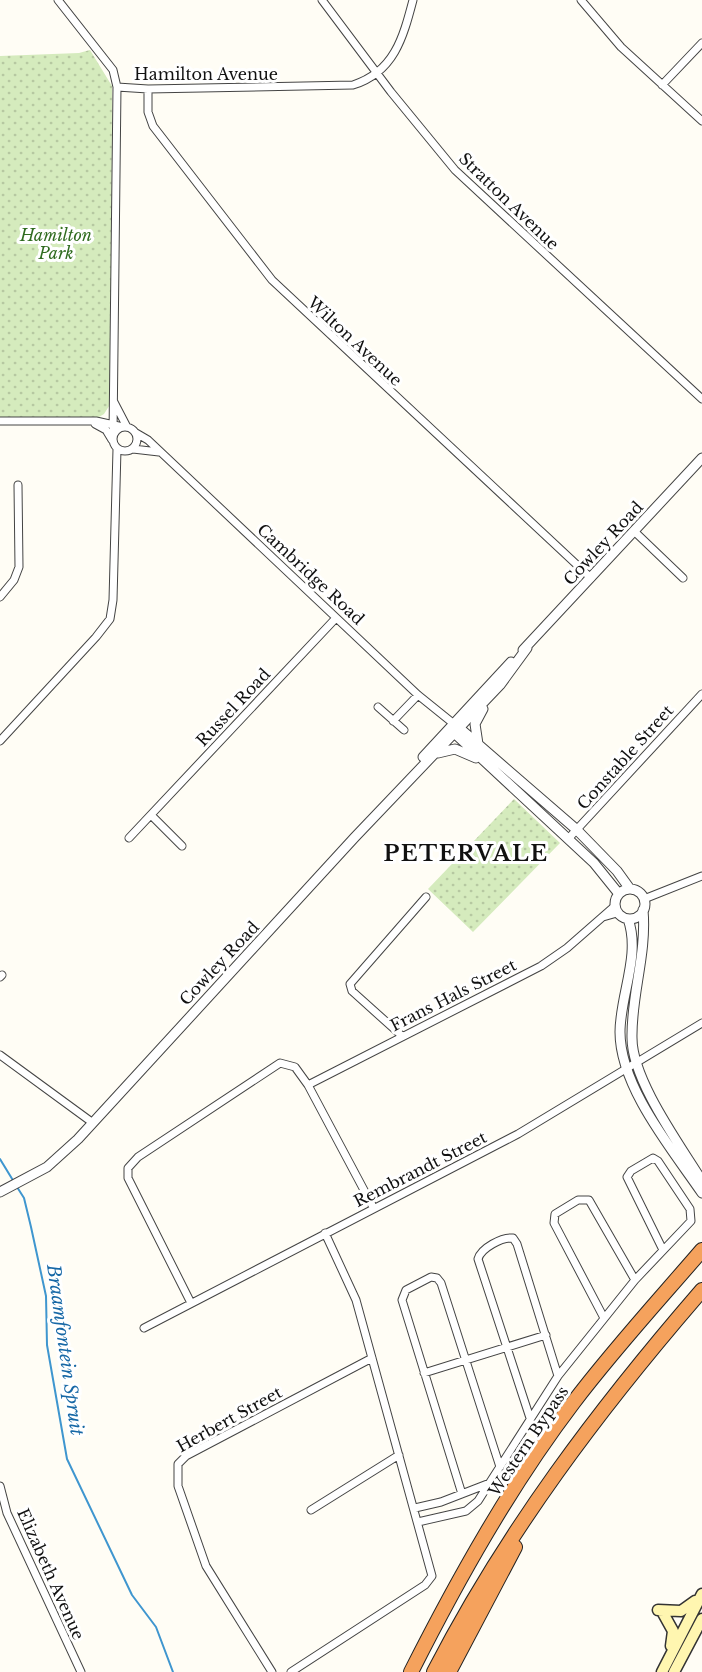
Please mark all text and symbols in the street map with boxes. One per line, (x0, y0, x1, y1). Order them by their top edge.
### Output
street label: Hamilton Avenue (134, 64, 278, 84)
street label: Stratton Avenue (455, 148, 563, 254)
park label: Hamilton Park (19, 225, 92, 263)
street label: Wilton Avenue (303, 291, 406, 390)
street label: Cowley Road (559, 497, 647, 589)
street label: Cambridge Road (253, 519, 369, 629)
street label: Russel Road (192, 664, 274, 750)
street label: Constable Street (573, 700, 677, 814)
district label: PETERVALE (384, 840, 549, 867)
street label: Cowley Road (175, 917, 263, 1009)
street label: Frans Hals Street (387, 955, 519, 1035)
street label: Rembrandt Street (350, 1127, 490, 1211)
water label: Braamfontein Spruit (42, 1262, 88, 1437)
street label: Herbert Street (173, 1382, 285, 1456)
street label: Western Bypass (483, 1382, 572, 1501)
street label: Elizabeth Avenue (13, 1505, 89, 1643)

